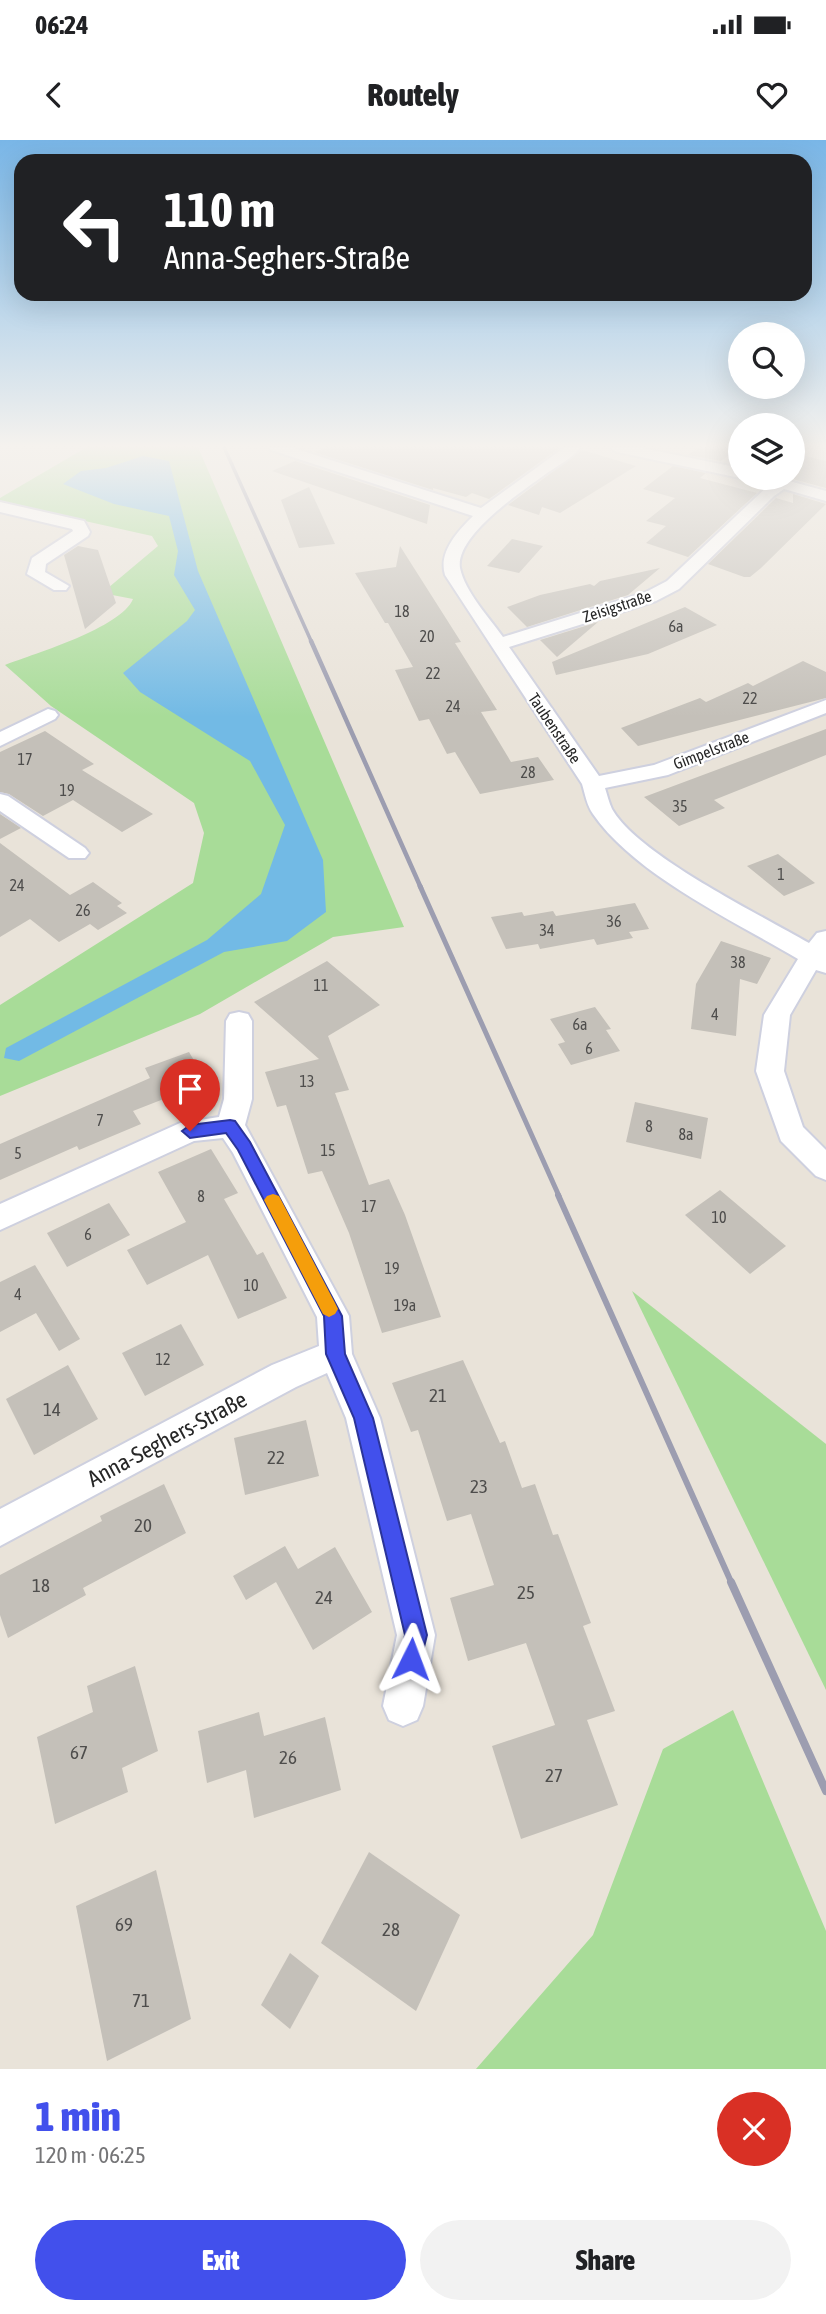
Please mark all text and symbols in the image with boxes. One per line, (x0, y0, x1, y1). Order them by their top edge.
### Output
text: 06:24 (35, 10, 89, 40)
icon: back (35, 76, 73, 114)
text: Routely (367, 76, 459, 113)
icon: heart (753, 76, 791, 114)
text: 110 m (164, 181, 275, 237)
icon: left (49, 182, 140, 273)
text: Anna-Seghers-Straße (164, 239, 410, 276)
map controls (728, 322, 805, 490)
button: search (728, 322, 805, 399)
button: layers (728, 413, 805, 490)
street label: Zeisigstraße (580, 586, 654, 627)
house number: 18 (394, 602, 410, 620)
house number: 6a (669, 617, 683, 635)
house number: 20 (419, 627, 435, 645)
house number: 22 (425, 664, 441, 682)
house number: 22 (742, 689, 758, 707)
street label: Taubenstraße (525, 690, 585, 766)
house number: 24 (445, 697, 461, 715)
street label: Gimpelstraße (671, 727, 752, 774)
house number: 17 (17, 750, 33, 768)
house number: 28 (520, 763, 536, 781)
house number: 19 (59, 781, 75, 799)
house number: 35 (672, 797, 688, 815)
house number: 1 (777, 865, 785, 883)
house number: 24 (9, 876, 25, 894)
house number: 26 (75, 901, 91, 919)
house number: 36 (606, 912, 622, 930)
house number: 34 (539, 921, 555, 939)
house number: 38 (730, 953, 746, 971)
house number: 11 (313, 976, 329, 994)
house number: 4 (711, 1005, 719, 1023)
house number: 6a (573, 1015, 587, 1033)
house number: 6 (585, 1039, 593, 1057)
pin (160, 1059, 220, 1131)
icon: arrive (171, 1070, 209, 1108)
house number: 13 (299, 1072, 315, 1090)
house number: 7 (96, 1111, 104, 1129)
house number: 8 (645, 1117, 653, 1135)
house number: 8a (679, 1125, 693, 1143)
house number: 15 (320, 1141, 336, 1159)
house number: 5 (14, 1144, 22, 1162)
house number: 8 (197, 1187, 205, 1205)
house number: 17 (361, 1197, 377, 1215)
house number: 10 (711, 1208, 727, 1226)
house number: 6 (84, 1225, 92, 1243)
house number: 19 (384, 1259, 400, 1277)
house number: 10 (243, 1276, 259, 1294)
house number: 4 (14, 1285, 22, 1303)
house number: 19a (394, 1296, 416, 1314)
house number: 12 (155, 1350, 171, 1368)
house number: 21 (429, 1384, 447, 1406)
street label: Anna-Seghers-Straße (83, 1386, 251, 1492)
house number: 14 (43, 1398, 61, 1420)
house number: 22 (267, 1446, 285, 1468)
house number: 23 (470, 1475, 488, 1497)
house number: 20 (134, 1514, 152, 1536)
house number: 18 (32, 1574, 50, 1596)
house number: 25 (517, 1581, 535, 1603)
house number: 24 (315, 1586, 333, 1608)
position arrow (374, 1622, 448, 1696)
house number: 67 (70, 1741, 88, 1763)
house number: 26 (279, 1746, 297, 1768)
house number: 27 (545, 1764, 563, 1786)
house number: 69 (115, 1913, 133, 1935)
house number: 28 (382, 1918, 400, 1940)
house number: 71 (132, 1989, 150, 2011)
text: 1 min (35, 2092, 121, 2140)
button: close (717, 2092, 791, 2166)
text: 120 m · 06:25 (35, 2142, 146, 2168)
button: Exit (35, 2220, 406, 2300)
button: Share (420, 2220, 791, 2300)

